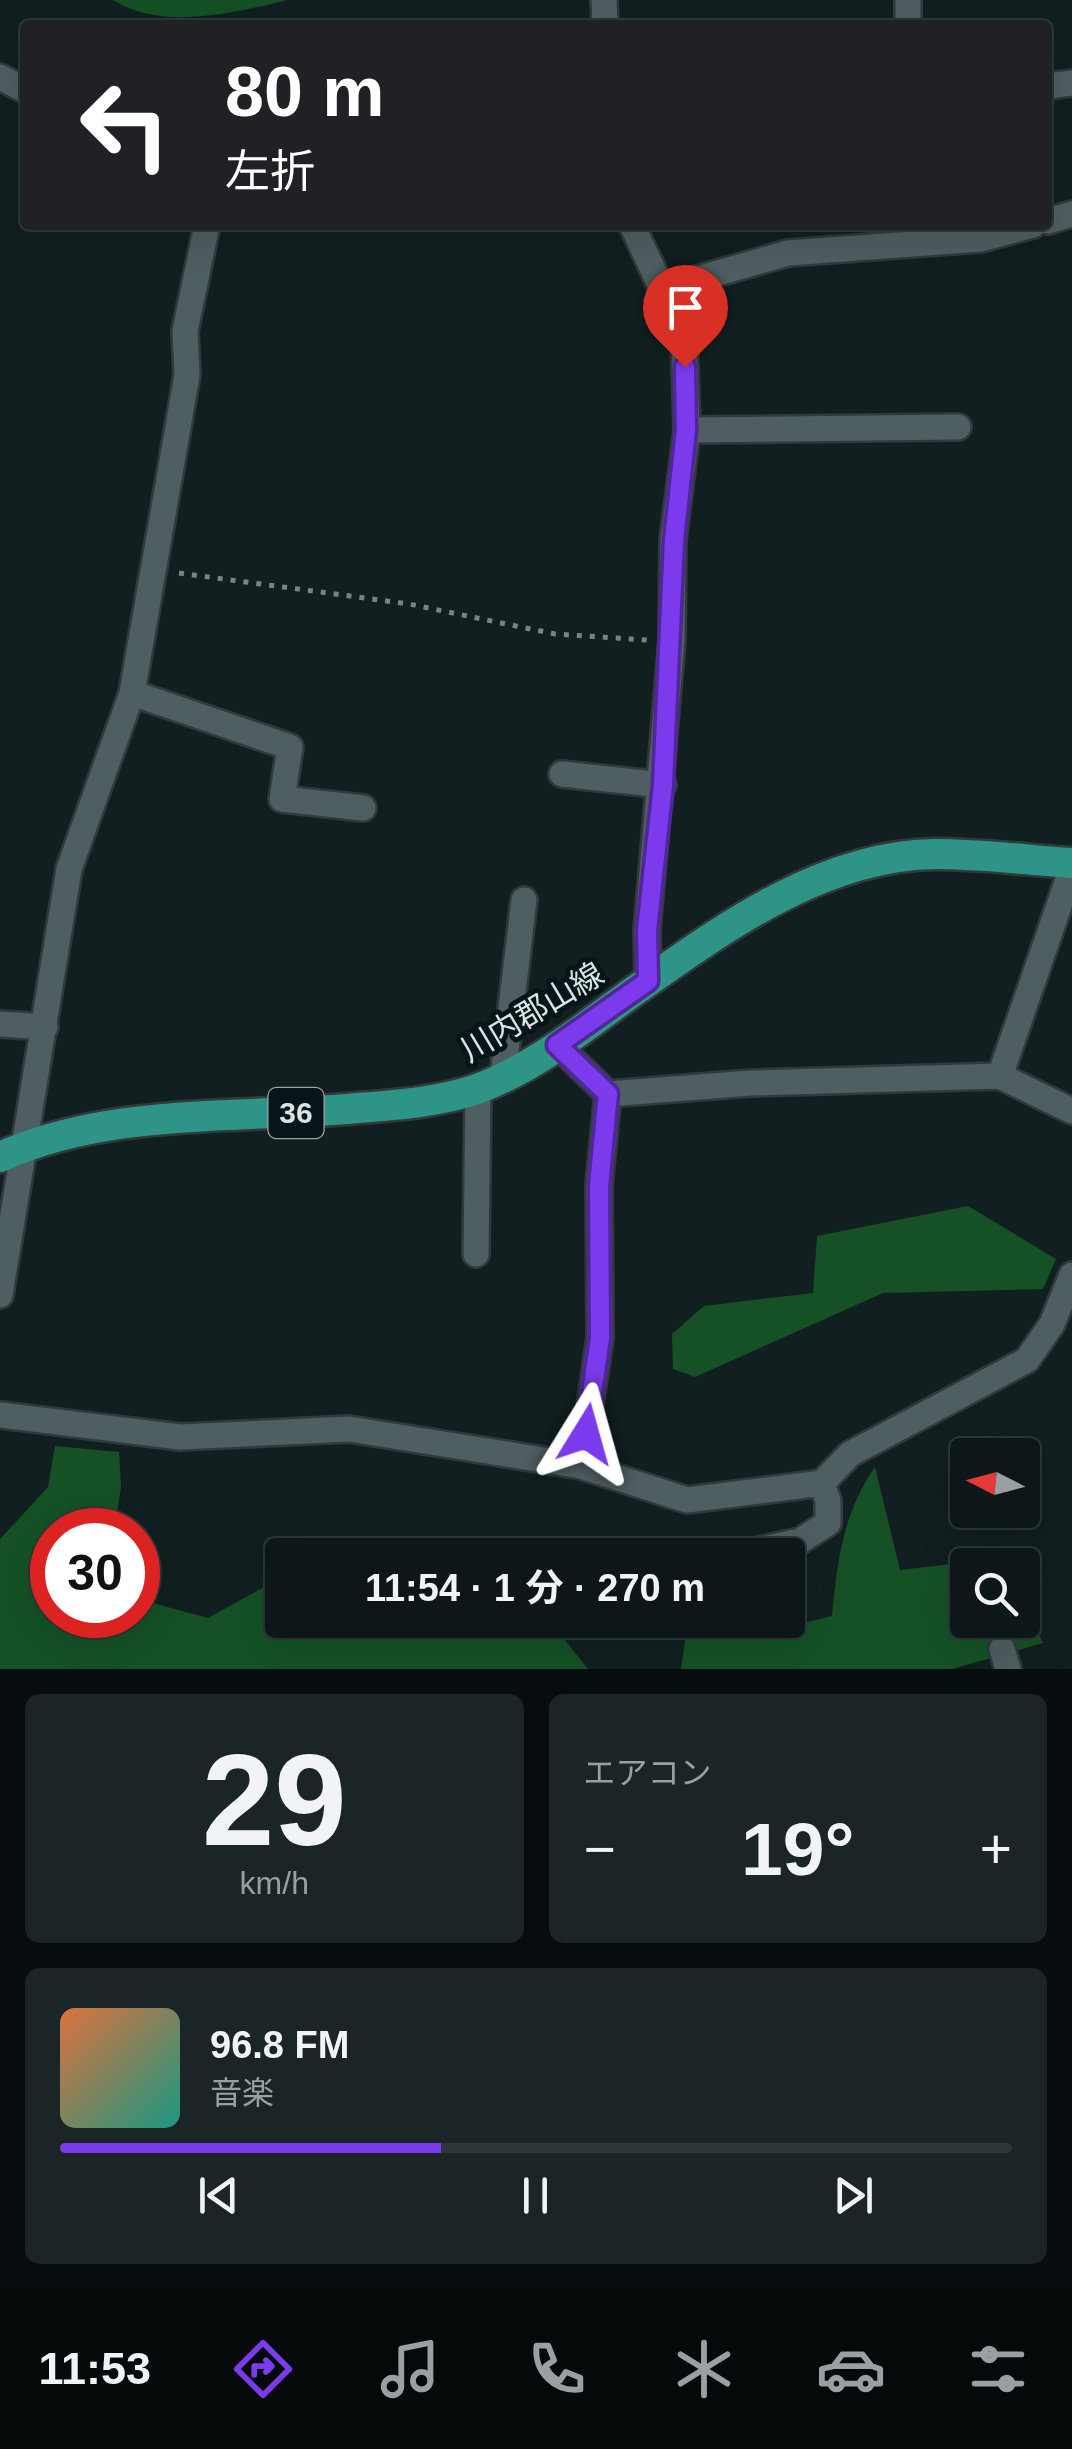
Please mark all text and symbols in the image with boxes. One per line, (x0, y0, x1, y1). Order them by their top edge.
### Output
text: 80 m (225, 53, 385, 131)
icon: left (60, 60, 190, 190)
text: 左折 (225, 146, 315, 197)
pin (643, 265, 728, 368)
icon: arrive (658, 280, 713, 335)
street label: 川内郡山線 (454, 955, 610, 1069)
road number: 36 (268, 1088, 324, 1138)
position arrow (534, 1382, 638, 1486)
north arrow (950, 1438, 1040, 1528)
map controls (950, 1438, 1040, 1638)
speed limit sign: 30 (30, 1508, 160, 1638)
button: search (950, 1548, 1040, 1638)
text: 11:54 · 1 分 · 270 m (365, 1567, 705, 1609)
text: 29 (202, 1727, 347, 1873)
text: エアコン (584, 1755, 712, 1791)
text: 19° (741, 1807, 854, 1891)
text: − (584, 1818, 616, 1880)
text: + (980, 1818, 1012, 1880)
text: km/h (240, 1865, 309, 1901)
text: 96.8 FM (210, 2024, 349, 2066)
text: 音楽 (210, 2075, 274, 2111)
icon: previous (191, 2168, 246, 2223)
icon: pause (508, 2168, 563, 2223)
icon: next (826, 2168, 881, 2223)
icon: directions (228, 2334, 298, 2404)
icon: music (375, 2334, 445, 2404)
icon: phone (522, 2334, 592, 2404)
icon: climate (669, 2334, 739, 2404)
icon: car (816, 2334, 886, 2404)
icon: filters (963, 2334, 1033, 2404)
text: 11:53 (39, 2343, 151, 2394)

